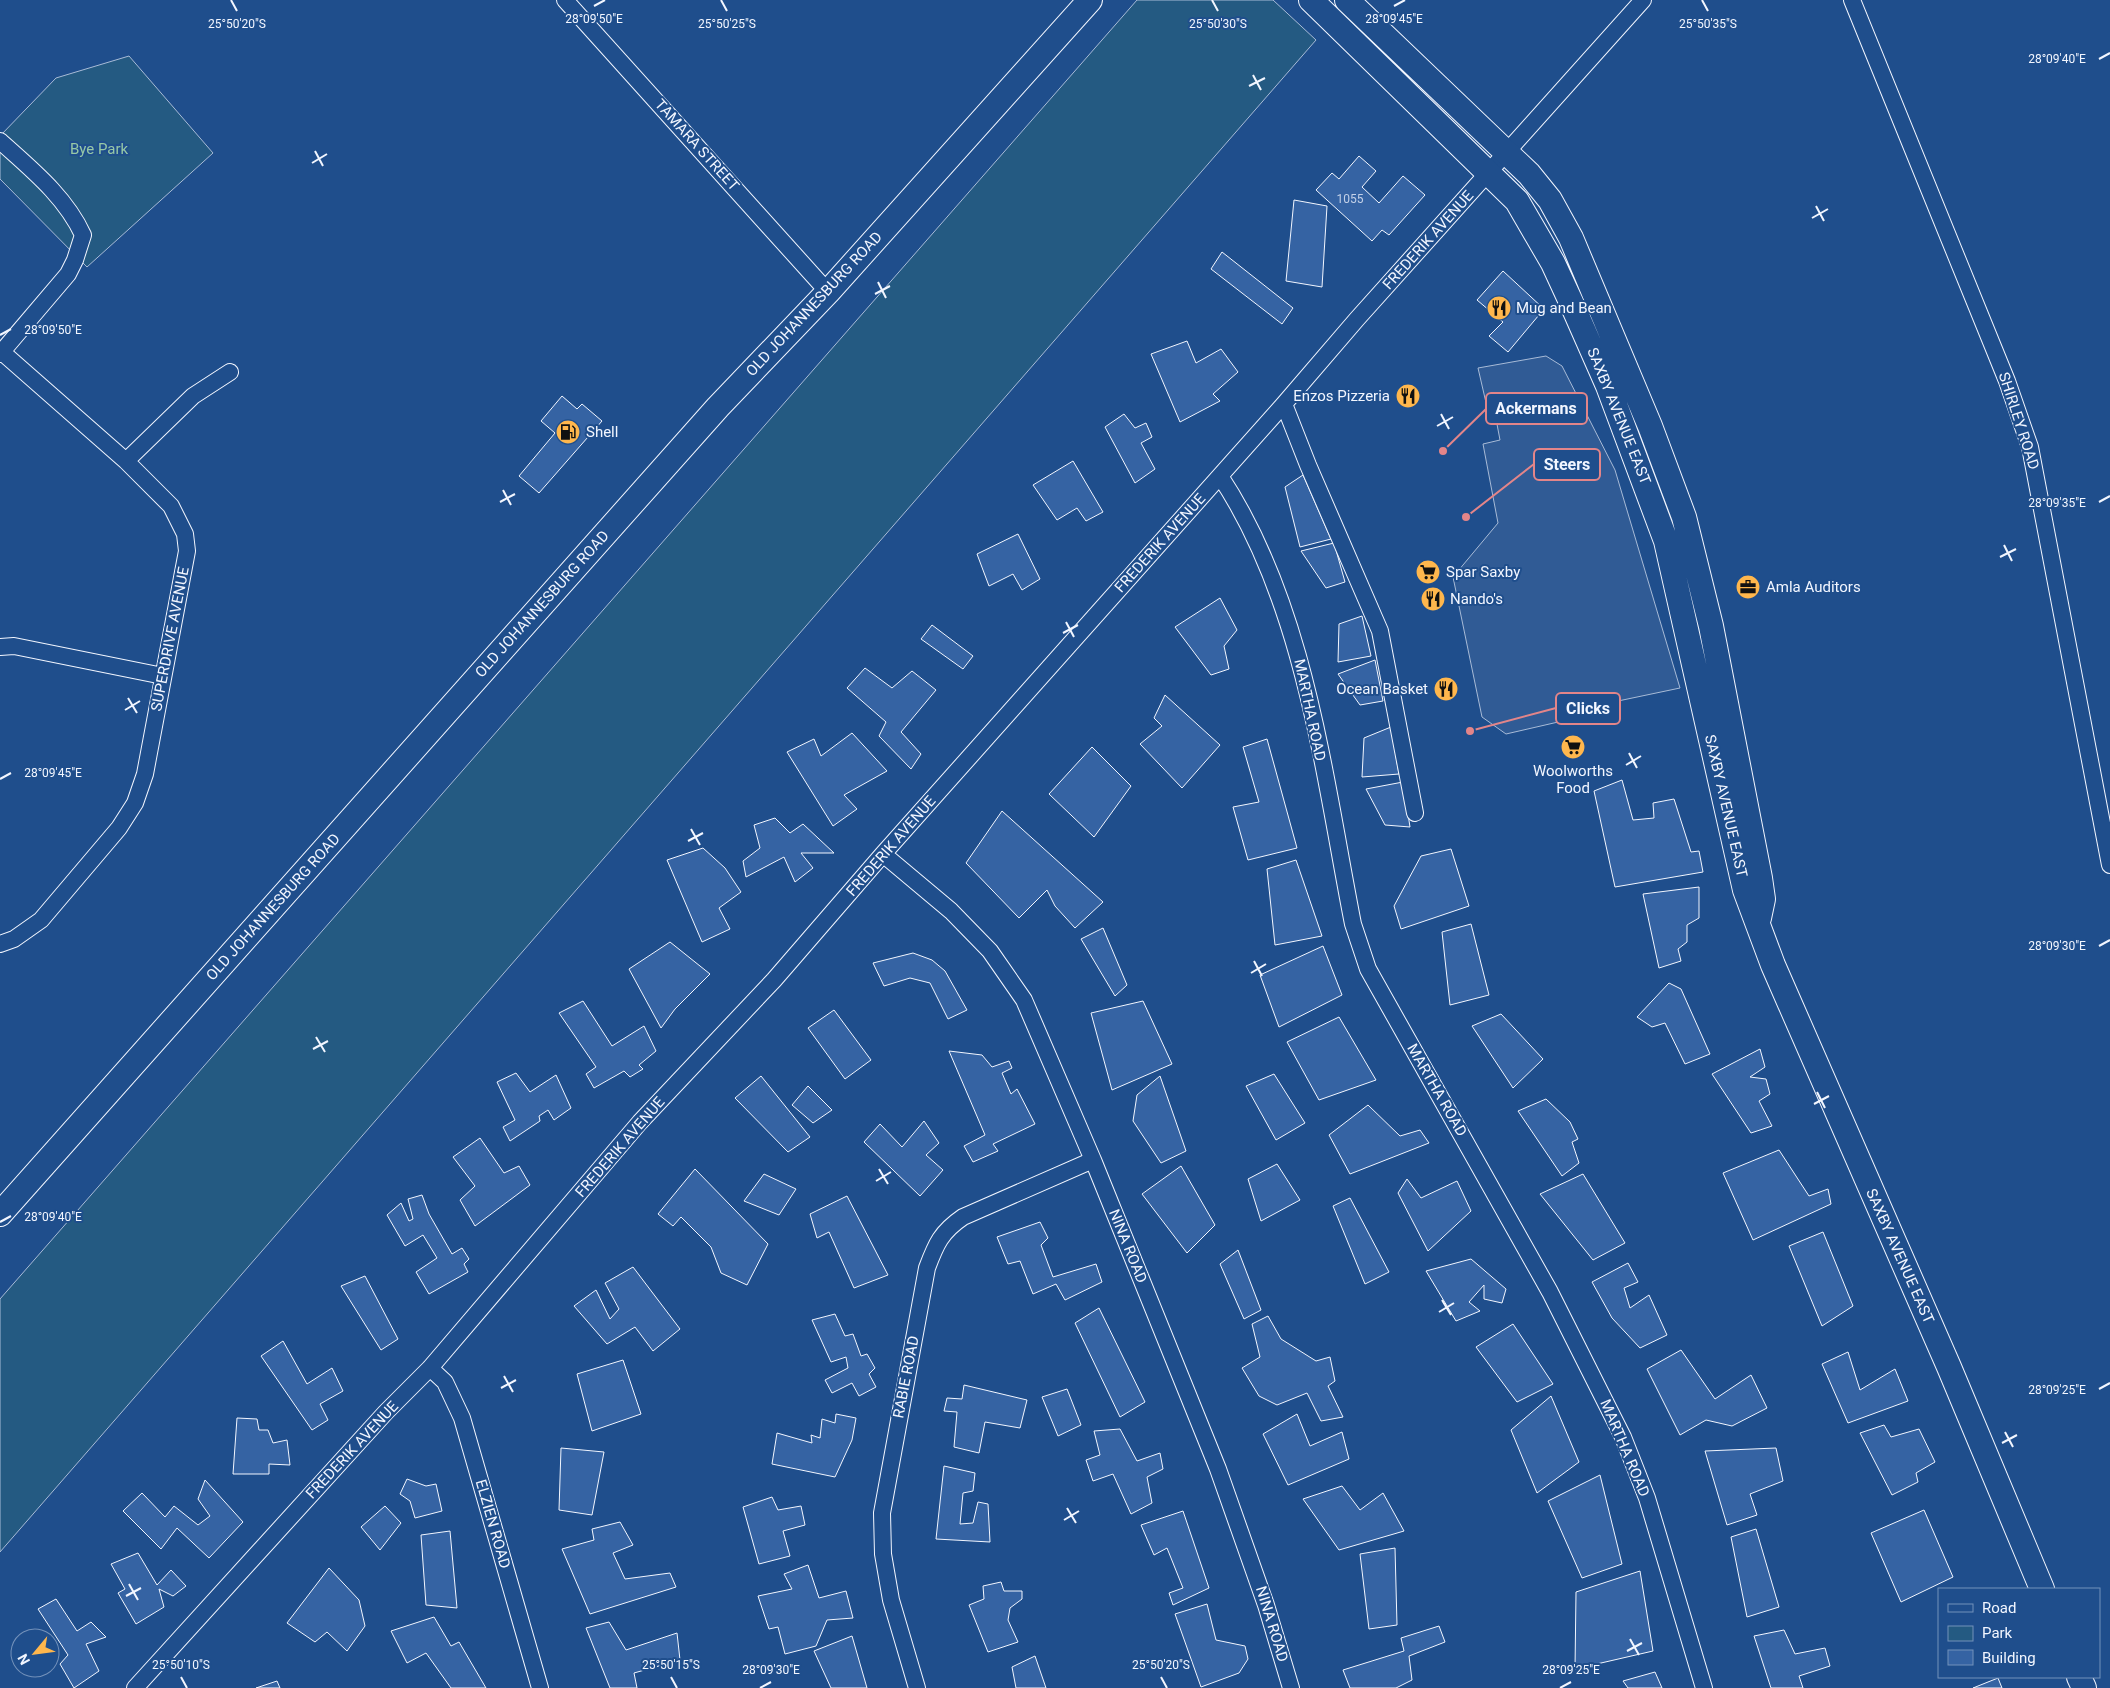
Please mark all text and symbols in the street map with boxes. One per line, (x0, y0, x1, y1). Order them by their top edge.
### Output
text: 28°09'50"E (565, 12, 623, 26)
text: 28°09'45"E (1365, 12, 1423, 26)
text: 25°50'20"S (208, 17, 266, 31)
text: 25°50'25"S (698, 17, 756, 31)
text: 25°50'30"S (1189, 17, 1247, 31)
text: 25°50'35"S (1679, 17, 1737, 31)
text: 28°09'40"E (2028, 52, 2086, 66)
street label: TAMARA STREET (651, 95, 743, 195)
park label: Bye Park (70, 140, 129, 158)
street label: FREDERIK AVENUE (1379, 186, 1478, 293)
house number: 1055 (1337, 192, 1364, 206)
street label: OLD JOHANNESBURG ROAD (742, 228, 886, 380)
restaurant icon: Mug and Bean (1486, 295, 1512, 321)
place label: Mug and Bean (1516, 299, 1612, 317)
text: 28°09'50"E (24, 323, 82, 337)
street label: SAXBY AVENUE EAST (1583, 345, 1655, 487)
street label: SHIRLEY ROAD (1995, 370, 2043, 472)
restaurant icon: Enzos Pizzeria (1395, 383, 1421, 409)
place label: Enzos Pizzeria (1293, 387, 1390, 405)
callout: Ackermans (1486, 393, 1587, 424)
text: Ackermans (1495, 399, 1577, 418)
fuel station icon: Shell (555, 419, 581, 445)
place label: Shell (586, 423, 618, 441)
callout: Steers (1534, 449, 1600, 480)
text: Steers (1544, 455, 1590, 474)
street label: FREDERIK AVENUE (1111, 489, 1210, 596)
text: 28°09'35"E (2028, 496, 2086, 510)
street label: OLD JOHANNESBURG ROAD (471, 527, 613, 681)
supermarket icon: Spar Saxby (1415, 559, 1441, 585)
place label: Spar Saxby (1446, 563, 1520, 581)
street label: SUPERDRIVE AVENUE (147, 565, 193, 713)
office icon: Amla Auditors (1735, 574, 1761, 600)
place label: Amla Auditors (1766, 578, 1861, 596)
restaurant icon: Nando's (1420, 586, 1446, 612)
place label: Nando's (1450, 590, 1503, 608)
street label: MARTHA ROAD (1290, 657, 1330, 763)
restaurant icon: Ocean Basket (1433, 676, 1459, 702)
place label: Ocean Basket (1336, 680, 1428, 698)
callout: Clicks (1556, 693, 1620, 724)
text: Clicks (1566, 699, 1610, 718)
street label: SAXBY AVENUE EAST (1701, 733, 1751, 879)
supermarket icon: Woolworths Food (1560, 734, 1586, 760)
place label: Woolworths Food (1533, 762, 1613, 797)
text: 28°09'45"E (24, 766, 82, 780)
street label: FREDERIK AVENUE (843, 792, 940, 900)
street label: OLD JOHANNESBURG ROAD (202, 830, 344, 984)
text: 28°09'30"E (2028, 939, 2086, 953)
street label: MARTHA ROAD (1403, 1040, 1471, 1140)
street label: FREDERIK AVENUE (572, 1093, 669, 1201)
street label: SAXBY AVENUE EAST (1862, 1186, 1938, 1326)
street label: NINA ROAD (1105, 1206, 1151, 1286)
text: 28°09'40"E (24, 1210, 82, 1224)
street label: RABIE ROAD (889, 1334, 923, 1420)
text: 28°09'25"E (2028, 1383, 2086, 1397)
street label: FREDERIK AVENUE (302, 1397, 402, 1503)
street label: MARTHA ROAD (1596, 1397, 1654, 1499)
street label: ELZIEN ROAD (472, 1477, 514, 1571)
street label: NINA ROAD (1252, 1584, 1292, 1664)
legend (1938, 1588, 2100, 1678)
text: Road (1982, 1599, 2016, 1617)
text: Park (1982, 1624, 2013, 1642)
north arrow (10, 1628, 60, 1678)
text: Building (1982, 1649, 2036, 1667)
text: N (14, 1651, 33, 1668)
text: 25°50'10"S (152, 1658, 210, 1672)
text: 25°50'15"S (642, 1658, 700, 1672)
text: 25°50'20"S (1132, 1658, 1190, 1672)
text: 28°09'30"E (742, 1663, 800, 1677)
text: 28°09'25"E (1542, 1663, 1600, 1677)

